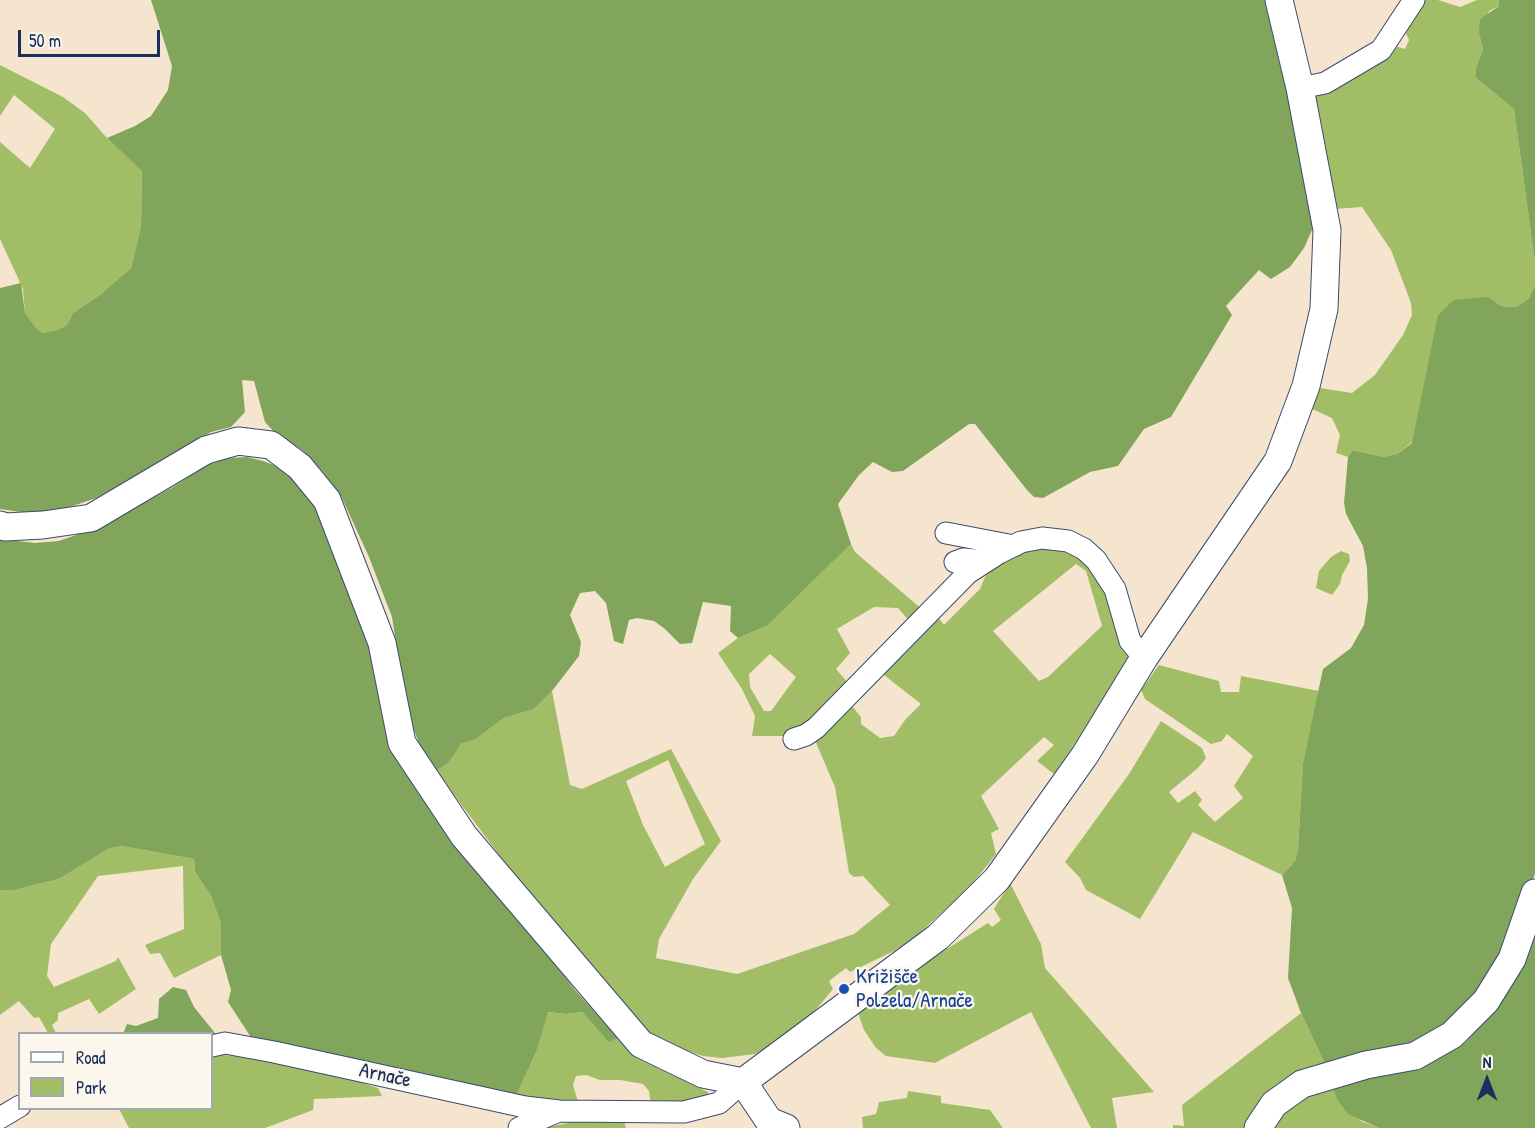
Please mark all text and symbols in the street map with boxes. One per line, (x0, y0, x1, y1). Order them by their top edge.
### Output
scale bar (21, 18, 164, 56)
text: 50 m (29, 28, 61, 53)
place label: Križišče Polzela/Arnače (856, 964, 973, 1014)
marker: Križišče Polzela/Arnače (837, 982, 851, 996)
legend (18, 1032, 213, 1110)
text: Road (76, 1045, 106, 1070)
north arrow (1457, 1050, 1517, 1110)
text: N (1483, 1051, 1491, 1073)
street label: Arnače (357, 1058, 413, 1094)
text: Park (76, 1075, 106, 1100)

